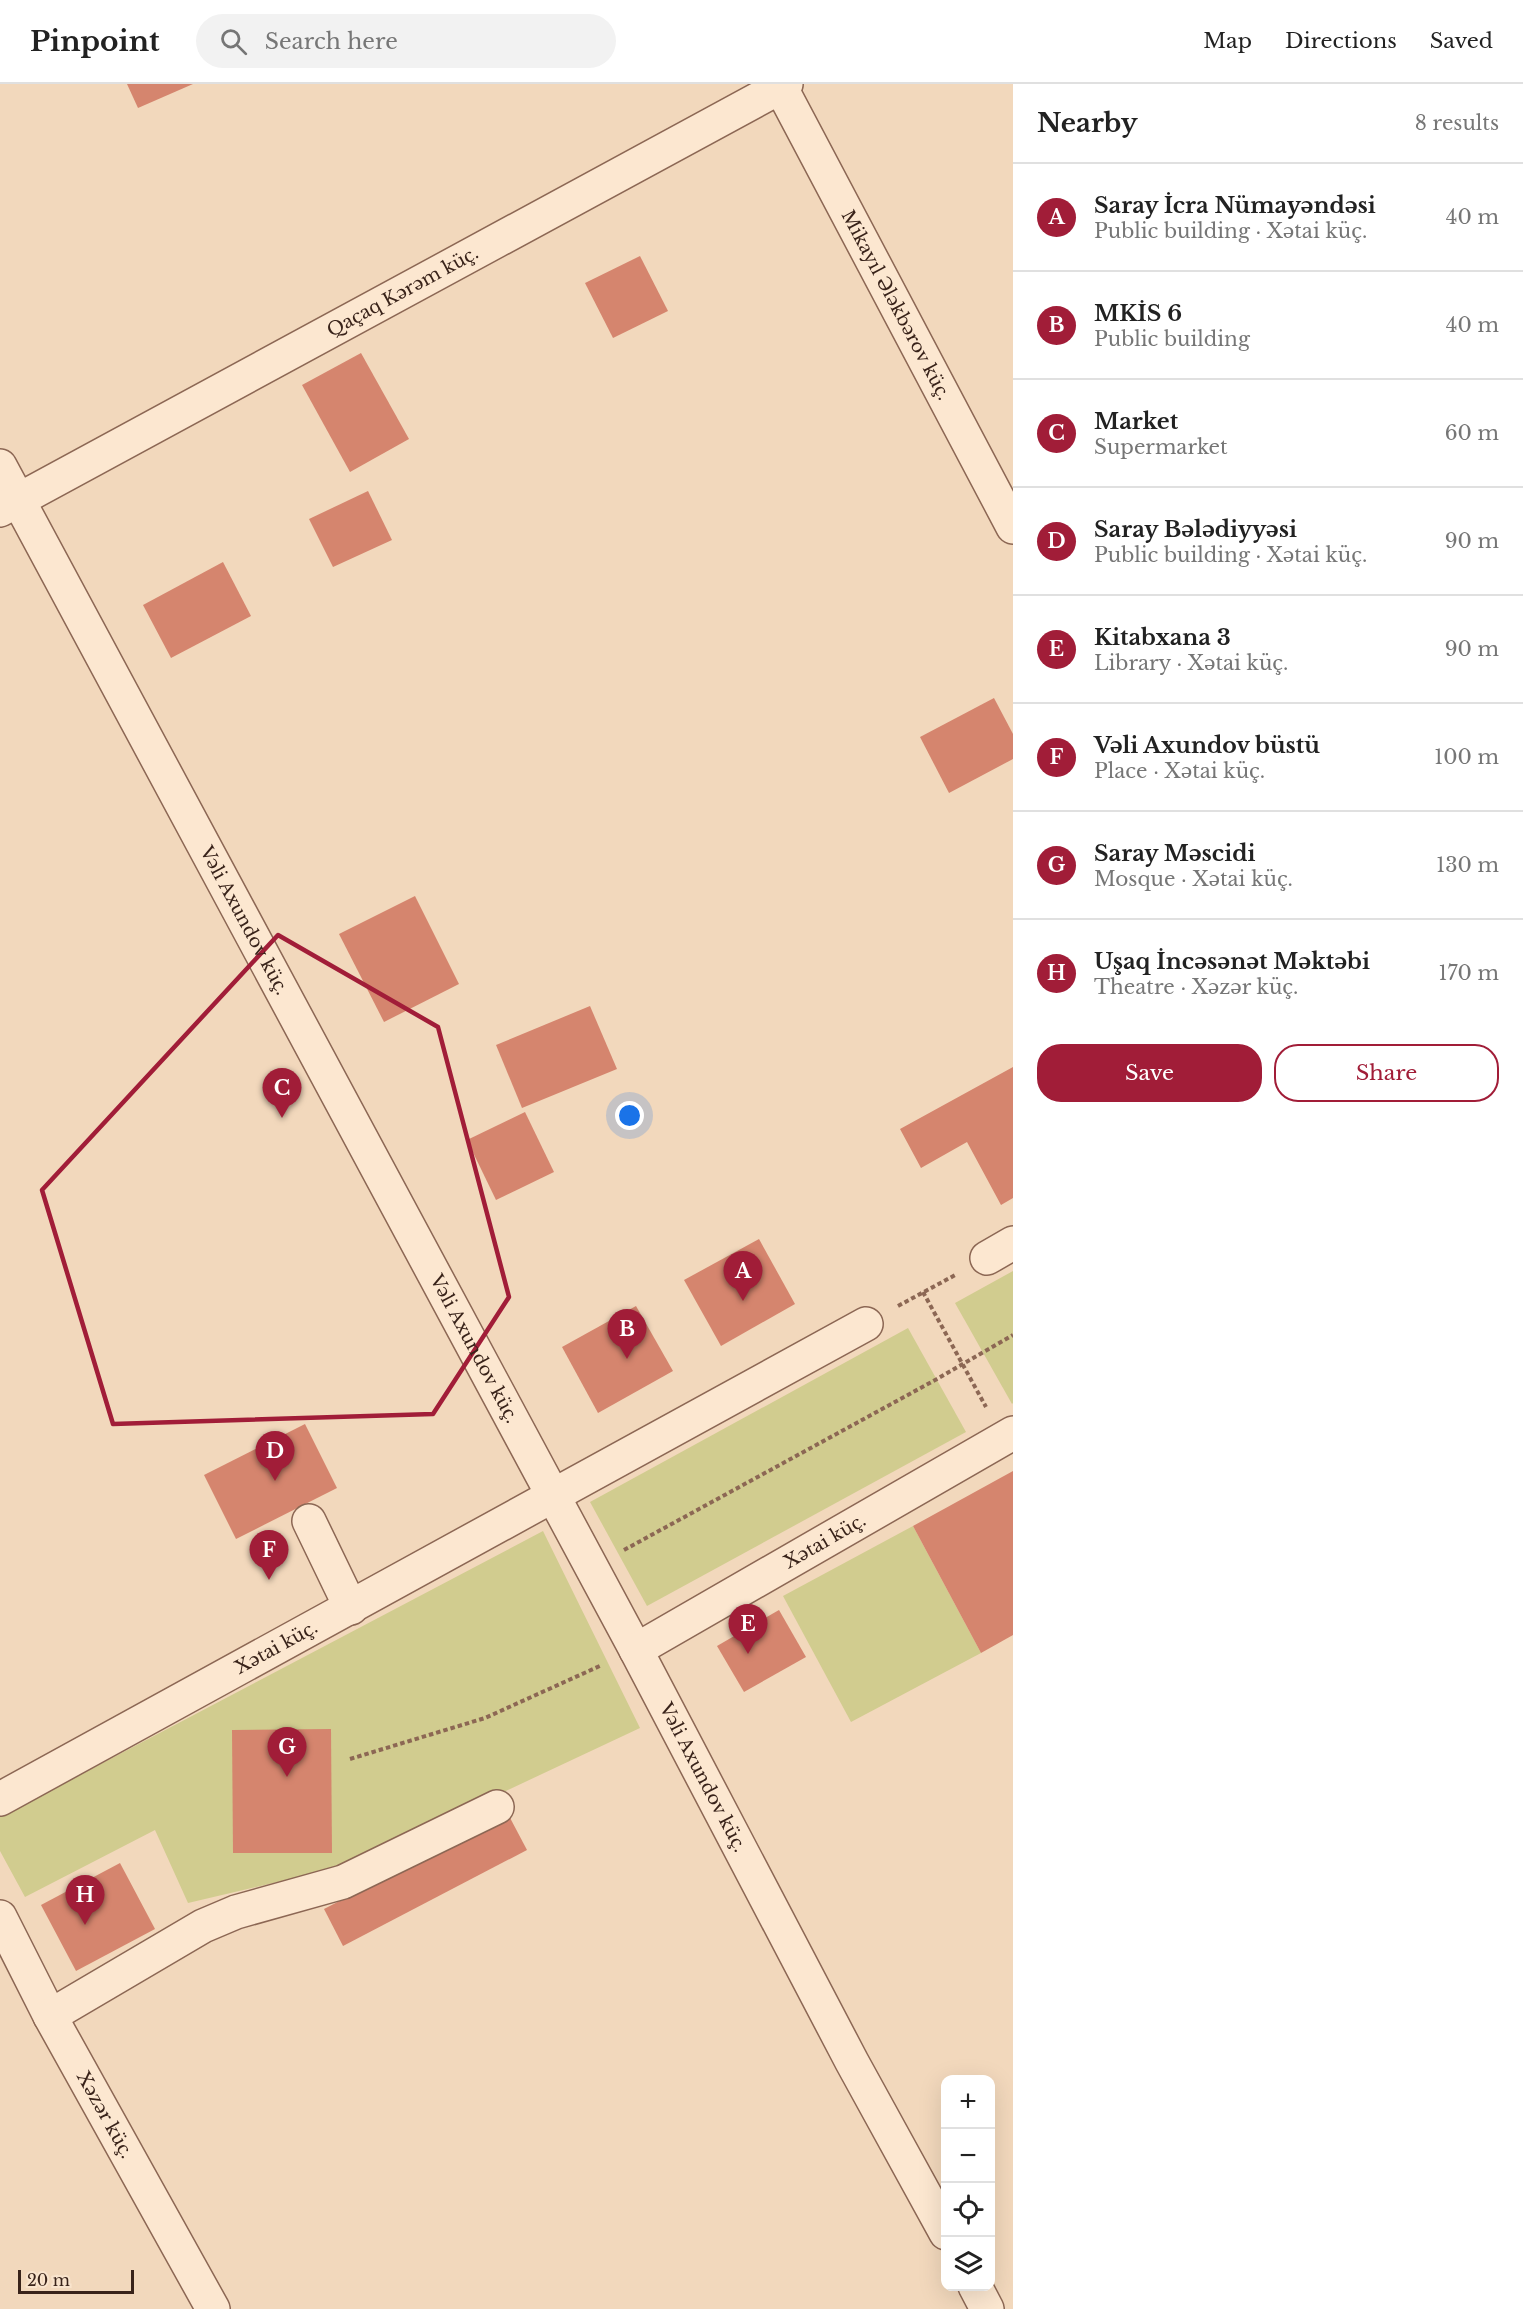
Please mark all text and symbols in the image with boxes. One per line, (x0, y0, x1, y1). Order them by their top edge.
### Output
search box (196, 14, 616, 68)
text: Pinpoint (30, 24, 160, 59)
icon: search (217, 25, 250, 58)
text: Search here (265, 28, 398, 55)
text: Map (1203, 28, 1252, 54)
text: Directions (1285, 28, 1397, 54)
text: Saved (1430, 28, 1493, 54)
text: Nearby (1037, 107, 1138, 139)
text: 8 results (1415, 111, 1499, 135)
text: Saray İcra Nümayəndəsi (1094, 192, 1376, 219)
text: A (1048, 205, 1065, 229)
text: 40 m (1446, 205, 1499, 229)
street label: Mikayıl Ələkbərov küç. (837, 206, 955, 404)
text: Public building · Xətai küç. (1094, 219, 1367, 243)
street label: Qaçaq Kərəm küç. (323, 242, 482, 342)
text: MKİS 6 (1094, 300, 1182, 327)
text: B (1049, 313, 1064, 337)
text: 40 m (1446, 313, 1499, 337)
text: Public building (1094, 327, 1250, 351)
text: Market (1094, 408, 1178, 435)
text: C (1048, 421, 1065, 445)
text: 60 m (1445, 421, 1499, 445)
text: Supermarket (1094, 435, 1228, 459)
text: Saray Bələdiyyəsi (1094, 516, 1297, 543)
text: D (1047, 529, 1066, 553)
text: 90 m (1445, 529, 1499, 553)
text: Public building · Xətai küç. (1094, 543, 1367, 567)
text: Kitabxana 3 (1094, 624, 1231, 651)
text: E (1049, 637, 1064, 661)
text: 90 m (1445, 637, 1499, 661)
text: Library · Xətai küç. (1094, 651, 1288, 675)
text: Vəli Axundov büstü (1094, 732, 1320, 759)
text: F (1050, 745, 1063, 769)
text: 100 m (1434, 745, 1499, 769)
text: Place · Xətai küç. (1094, 759, 1265, 783)
text: Saray Məscidi (1094, 840, 1255, 867)
street label: Vəli Axundov küç. (195, 842, 293, 999)
text: G (1048, 853, 1065, 877)
text: 130 m (1436, 853, 1499, 877)
text: Mosque · Xətai küç. (1094, 867, 1293, 891)
text: Uşaq İncəsənət Məktəbi (1094, 948, 1370, 975)
text: H (1047, 961, 1066, 985)
text: 170 m (1439, 961, 1499, 985)
text: Theatre · Xəzər küç. (1094, 975, 1298, 999)
button: Save (1037, 1044, 1262, 1102)
button: Share (1274, 1044, 1499, 1102)
pin: C (262, 1068, 302, 1118)
your location (615, 1101, 644, 1130)
pin: A (724, 1252, 762, 1301)
street label: Vəli Axundov küç. (425, 1270, 523, 1427)
pin: B (608, 1310, 646, 1359)
pin: D (256, 1432, 294, 1481)
street label: Xətai küç. (780, 1509, 870, 1573)
pin: F (250, 1530, 288, 1580)
pin: E (728, 1604, 768, 1654)
street label: Xətai küç. (231, 1616, 321, 1679)
street label: Vəli Axundov küç. (654, 1698, 751, 1856)
pin: G (268, 1728, 306, 1777)
pin: H (66, 1876, 104, 1925)
street label: Xəzər küç. (72, 2067, 138, 2162)
map controls (941, 2075, 995, 2291)
button: + (941, 2075, 995, 2129)
button: − (941, 2129, 995, 2183)
button: locate (941, 2183, 995, 2237)
button: layers (941, 2237, 995, 2291)
scale bar (18, 2267, 134, 2294)
text: 20 m (27, 2270, 70, 2290)

